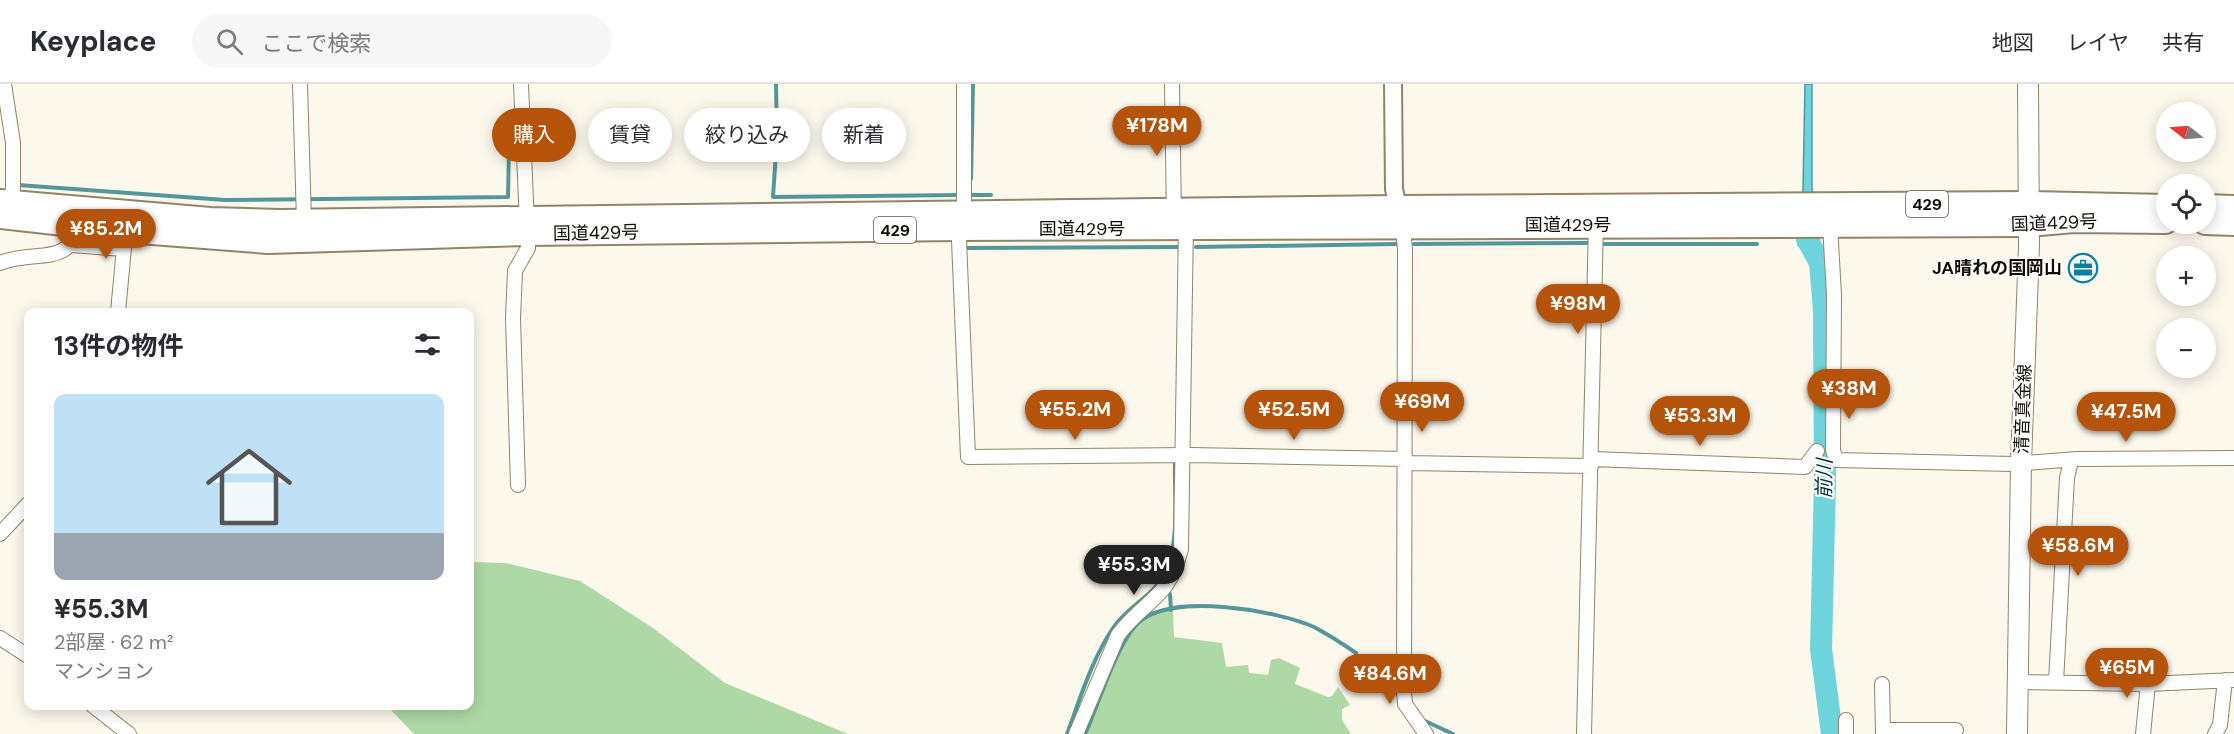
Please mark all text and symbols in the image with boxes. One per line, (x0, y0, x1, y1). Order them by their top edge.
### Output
search box (192, 14, 612, 68)
text: Keyplace (30, 23, 156, 60)
icon: search (213, 25, 246, 58)
text: ここで検索 (261, 29, 371, 58)
text: 地図 (1992, 29, 2034, 57)
text: レイヤ (2067, 29, 2129, 57)
text: 共有 (2162, 29, 2204, 57)
north arrow (2156, 102, 2216, 162)
map controls (2156, 102, 2216, 378)
pin: ¥178M (1115, 106, 1199, 157)
chip: 購入 (492, 108, 576, 162)
chip: 賃貸 (588, 108, 672, 162)
chip: 絞り込み (684, 108, 810, 162)
chip: 新着 (822, 108, 906, 162)
text: ¥178M (1126, 112, 1188, 138)
button: locate (2156, 174, 2216, 234)
road number: 429 (1906, 191, 1948, 217)
pin: ¥85.2M (57, 209, 155, 260)
street label: 国道429号 (2010, 209, 2098, 237)
street label: 国道429号 (1525, 213, 1611, 237)
text: ¥85.2M (70, 215, 142, 241)
road number: 429 (874, 217, 916, 243)
street label: 国道429号 (1039, 217, 1125, 241)
street label: 国道429号 (553, 220, 639, 246)
button: + (2156, 246, 2216, 306)
office icon: JA晴れの国岡山 (2067, 252, 2099, 284)
place label: JA晴れの国岡山 (1932, 256, 2062, 280)
pin: ¥98M (1542, 284, 1614, 335)
text: ¥98M (1550, 290, 1606, 316)
button: − (2156, 318, 2216, 378)
icon: filters (411, 328, 444, 361)
text: 13件の物件 (54, 329, 183, 363)
street label: 清音真金線 (2009, 364, 2037, 454)
pin: ¥38M (1813, 369, 1885, 420)
text: ¥38M (1821, 375, 1877, 401)
pin: ¥69M (1386, 382, 1458, 433)
text: ¥69M (1394, 388, 1450, 414)
pin: ¥55.2M (1026, 390, 1124, 441)
pin: ¥52.5M (1245, 390, 1343, 441)
pin: ¥47.5M (2077, 392, 2175, 443)
text: ¥55.2M (1039, 396, 1111, 422)
text: ¥52.5M (1258, 396, 1330, 422)
pin: ¥53.3M (1651, 396, 1749, 447)
text: ¥47.5M (2091, 398, 2161, 424)
text: ¥53.3M (1664, 402, 1736, 428)
icon: home (195, 433, 303, 541)
water label: 前川 (1811, 457, 1837, 499)
pin: ¥58.6M (2029, 526, 2127, 577)
text: ¥58.6M (2042, 532, 2114, 558)
pin: ¥55.3M (1085, 545, 1183, 596)
text: ¥55.3M (1098, 551, 1170, 577)
text: ¥55.3M (54, 592, 149, 626)
text: 2部屋 · 62 m² (54, 629, 173, 655)
pin: ¥65M (2091, 648, 2163, 699)
pin: ¥84.6M (1341, 654, 1439, 705)
text: ¥65M (2099, 654, 2155, 680)
text: マンション (54, 658, 154, 684)
text: ¥84.6M (1353, 660, 1427, 686)

